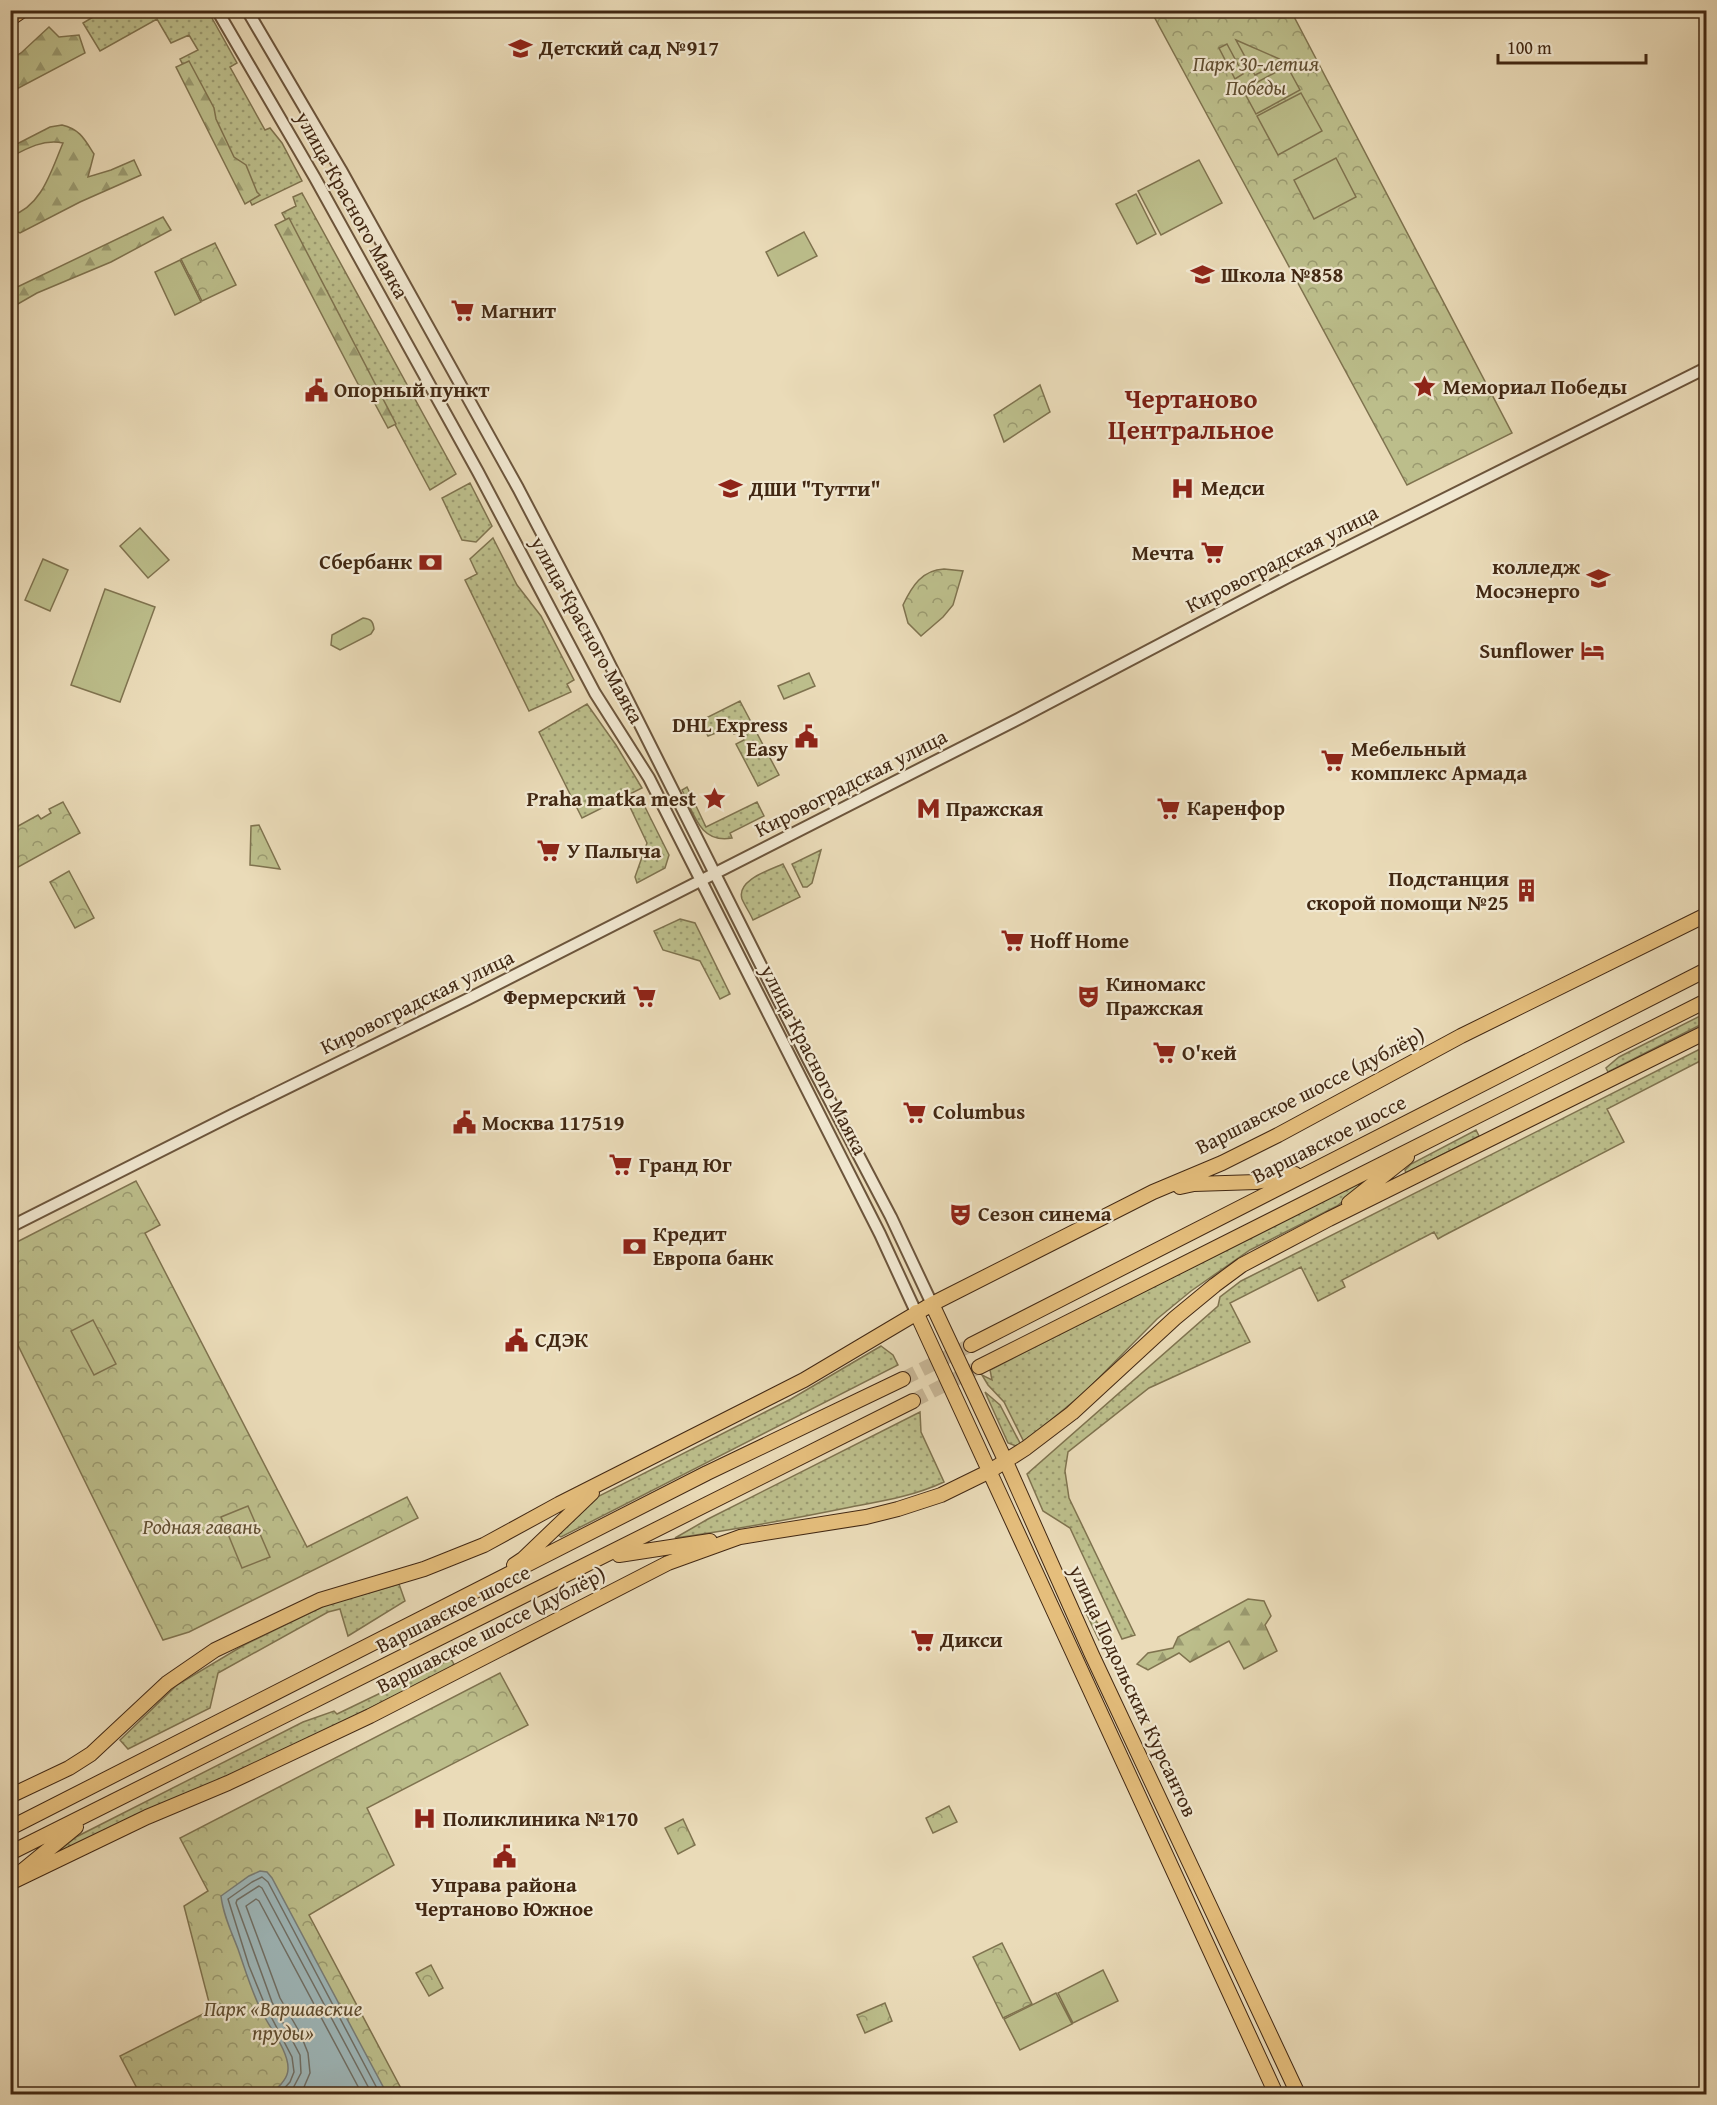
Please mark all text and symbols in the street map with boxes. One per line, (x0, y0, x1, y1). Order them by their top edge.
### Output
scale bar (1498, 27, 1646, 65)
place label: Детский сад №917 (538, 32, 719, 63)
text: 100 m (1507, 34, 1552, 61)
school or university icon: Детский сад №917 (508, 35, 534, 61)
park label: Парк 30-летия Победы (1193, 48, 1319, 103)
street label: улица Красного Маяка (287, 104, 417, 304)
place label: Школа №858 (1221, 259, 1344, 290)
school or university icon: Школа №858 (1190, 262, 1216, 288)
place label: Магнит (481, 295, 557, 326)
supermarket icon: Магнит (450, 298, 476, 324)
place label: Мемориал Победы (1443, 371, 1627, 402)
place label: Опорный пункт (334, 374, 490, 405)
place icon: Мемориал Победы (1412, 374, 1438, 400)
public building icon: Опорный пункт (303, 377, 329, 403)
district label: Чертаново Центральное (1108, 378, 1274, 449)
place label: Медси (1201, 472, 1265, 503)
place label: ДШИ "Тутти" (748, 473, 881, 504)
hospital icon: Медси (1170, 475, 1196, 501)
school or university icon: ДШИ "Тутти" (718, 476, 744, 502)
street label: Кировоградская улица (1180, 497, 1383, 621)
street label: улица Красного Маяка (522, 529, 652, 729)
place label: Мечта (1132, 537, 1194, 568)
supermarket icon: Мечта (1199, 540, 1225, 566)
place label: Сбербанк (319, 546, 413, 577)
bank icon: Сбербанк (417, 549, 443, 575)
place label: колледж Мосэнерго (1475, 551, 1580, 606)
school or university icon: колледж Мосэнерго (1585, 566, 1611, 592)
place label: Sunflower (1479, 635, 1574, 666)
hotel icon: Sunflower (1579, 638, 1605, 664)
place label: DHL Express Easy (672, 709, 788, 764)
street label: Кировоградская улица (749, 721, 952, 845)
public building icon: DHL Express Easy (793, 724, 819, 750)
place label: Мебельный комплекс Армада (1351, 733, 1527, 788)
supermarket icon: Мебельный комплекс Армада (1320, 748, 1346, 774)
place label: Praha matka mest (526, 783, 696, 814)
place icon: Praha matka mest (701, 786, 727, 812)
place label: Каренфор (1187, 792, 1285, 823)
place label: Пражская (946, 793, 1043, 824)
supermarket icon: Каренфор (1156, 795, 1182, 821)
metro station icon: Пражская (915, 796, 941, 822)
place label: У Палыча (567, 835, 661, 866)
supermarket icon: У Палыча (536, 838, 562, 864)
place label: Подстанция скорой помощи №25 (1306, 863, 1509, 918)
building icon: Подстанция скорой помощи №25 (1514, 878, 1540, 904)
place label: Hoff Home (1030, 925, 1129, 956)
supermarket icon: Hoff Home (999, 928, 1025, 954)
street label: Кировоградская улица (315, 941, 519, 1062)
street label: улица Красного Маяка (752, 958, 876, 1160)
place label: Киномакс Пражская (1106, 968, 1206, 1023)
place label: Фермерский (503, 981, 626, 1012)
theatre icon: Киномакс Пражская (1075, 983, 1101, 1009)
supermarket icon: Фермерский (631, 984, 657, 1010)
street label: Варшавское шоссе (дублёр) (1191, 1022, 1429, 1160)
place label: О'кей (1182, 1037, 1237, 1068)
supermarket icon: О'кей (1151, 1040, 1177, 1066)
street label: Варшавское шоссе (1248, 1089, 1410, 1189)
place label: Columbus (933, 1096, 1025, 1127)
supermarket icon: Columbus (902, 1099, 928, 1125)
place label: Москва 117519 (482, 1107, 624, 1138)
public building icon: Москва 117519 (451, 1110, 477, 1136)
place label: Гранд Юг (639, 1149, 732, 1180)
supermarket icon: Гранд Юг (608, 1152, 634, 1178)
place label: Сезон синема (978, 1198, 1112, 1229)
theatre icon: Сезон синема (947, 1201, 973, 1227)
place label: Кредит Европа банк (653, 1218, 774, 1273)
bank icon: Кредит Европа банк (622, 1233, 648, 1259)
place label: СДЭК (535, 1324, 588, 1355)
public building icon: СДЭК (504, 1327, 530, 1353)
park label: Родная гавань (142, 1511, 261, 1542)
street label: Варшавское шоссе (370, 1556, 536, 1661)
street label: Варшавское шоссе (дублёр) (371, 1558, 611, 1701)
street label: улица Подольских Курсантов (1061, 1559, 1206, 1822)
place label: Дикси (939, 1624, 1003, 1655)
supermarket icon: Дикси (909, 1627, 935, 1653)
place label: Поликлиника №170 (443, 1803, 638, 1834)
hospital icon: Поликлиника №170 (412, 1806, 438, 1832)
public building icon: Управа района Чертаново Южное (491, 1844, 517, 1870)
place label: Управа района Чертаново Южное (415, 1869, 593, 1924)
park label: Парк «Варшавские пруды» (204, 1993, 362, 2048)

